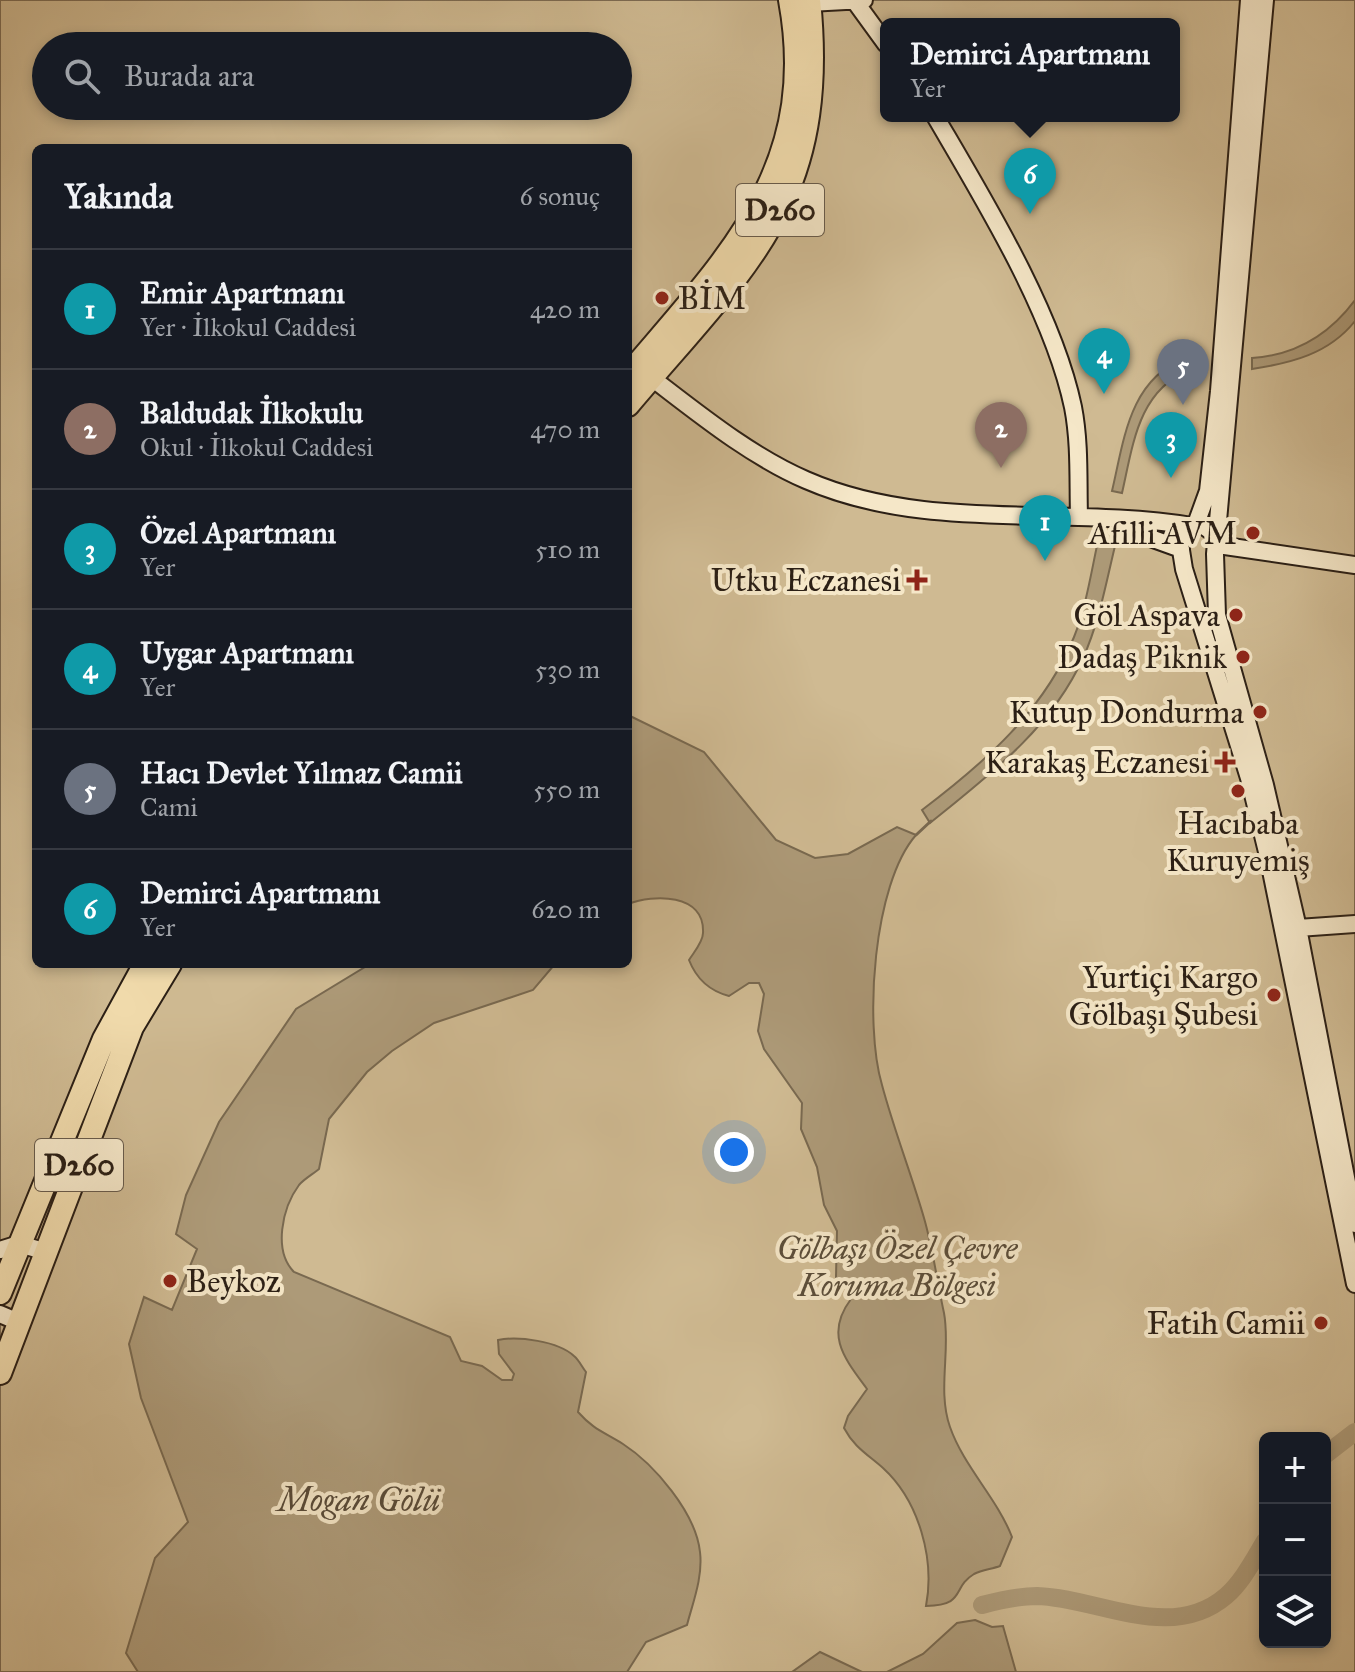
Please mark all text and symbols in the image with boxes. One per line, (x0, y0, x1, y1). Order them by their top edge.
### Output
popup (880, 18, 1180, 122)
search box (32, 32, 632, 120)
text: Demirci Apartmanı (910, 36, 1150, 72)
icon: search (60, 54, 104, 98)
text: Burada ara (124, 58, 255, 94)
text: Yer (910, 72, 945, 104)
pin: 6 (1004, 148, 1056, 214)
text: Yakında (64, 176, 173, 217)
text: 6 sonuç (520, 180, 600, 212)
road number: D260 (736, 184, 824, 236)
text: Emir Apartmanı (140, 275, 345, 311)
place label: BİM (678, 279, 746, 318)
marker: BİM (653, 289, 671, 307)
text: 1 (85, 293, 95, 325)
text: 420 m (530, 293, 600, 325)
text: Yer · İlkokul Caddesi (140, 311, 356, 343)
pin: 4 (1078, 328, 1130, 394)
pin: 5 (1157, 339, 1209, 405)
text: Baldudak İlkokulu (140, 395, 363, 431)
pin: 2 (975, 402, 1027, 468)
pin: 3 (1145, 412, 1197, 478)
text: 2 (84, 413, 96, 445)
text: 470 m (530, 413, 600, 445)
text: Okul · İlkokul Caddesi (140, 431, 373, 463)
pin: 1 (1019, 495, 1071, 561)
place label: Afilli AVM (1087, 514, 1237, 553)
text: Özel Apartmanı (140, 515, 336, 551)
marker: Afilli AVM (1244, 524, 1262, 542)
text: 3 (85, 533, 95, 565)
text: 510 m (535, 533, 600, 565)
text: Yer (140, 551, 175, 583)
place label: Utku Eczanesi (710, 561, 901, 600)
marker: Utku Eczanesi (908, 571, 926, 589)
place label: Göl Aspava (1074, 596, 1220, 635)
marker: Göl Aspava (1227, 606, 1245, 624)
text: Uygar Apartmanı (140, 635, 354, 671)
place label: Dadaş Piknik (1057, 638, 1227, 677)
marker: Dadaş Piknik (1234, 648, 1252, 666)
text: 4 (83, 653, 97, 685)
text: 530 m (535, 653, 600, 685)
text: Yer (140, 671, 175, 703)
place label: Kutup Dondurma (1009, 693, 1244, 732)
marker: Kutup Dondurma (1251, 703, 1269, 721)
place label: Karakaş Eczanesi (984, 743, 1209, 782)
marker: Karakaş Eczanesi (1216, 753, 1234, 771)
text: Hacı Devlet Yılmaz Camii (140, 755, 462, 791)
text: 5 (84, 773, 96, 805)
text: 550 m (533, 773, 600, 805)
marker: Hacıbaba Kuruyemiş (1229, 782, 1247, 800)
text: Cami (140, 791, 198, 823)
place label: Hacıbaba Kuruyemiş (1166, 804, 1310, 880)
text: Demirci Apartmanı (140, 875, 380, 911)
text: 6 (83, 893, 97, 925)
text: 620 m (531, 893, 600, 925)
text: Yer (140, 911, 175, 943)
place label: Yurtiçi Kargo Gölbaşı Şubesi (1069, 958, 1258, 1034)
marker: Yurtiçi Kargo Gölbaşı Şubesi (1265, 986, 1283, 1004)
your location (714, 1132, 754, 1172)
road number: D260 (35, 1139, 123, 1191)
park label: Gölbaşı Özel Çevre Koruma Bölgesi (777, 1229, 1018, 1305)
place label: Beykoz (186, 1262, 281, 1301)
marker: Beykoz (161, 1272, 179, 1290)
place label: Fatih Camii (1147, 1304, 1305, 1343)
marker: Fatih Camii (1312, 1314, 1330, 1332)
map controls (1259, 1432, 1331, 1648)
button: + (1259, 1432, 1331, 1504)
water label: Mogan Gölü (275, 1479, 442, 1520)
button: − (1259, 1504, 1331, 1576)
button: layers (1259, 1576, 1331, 1648)

